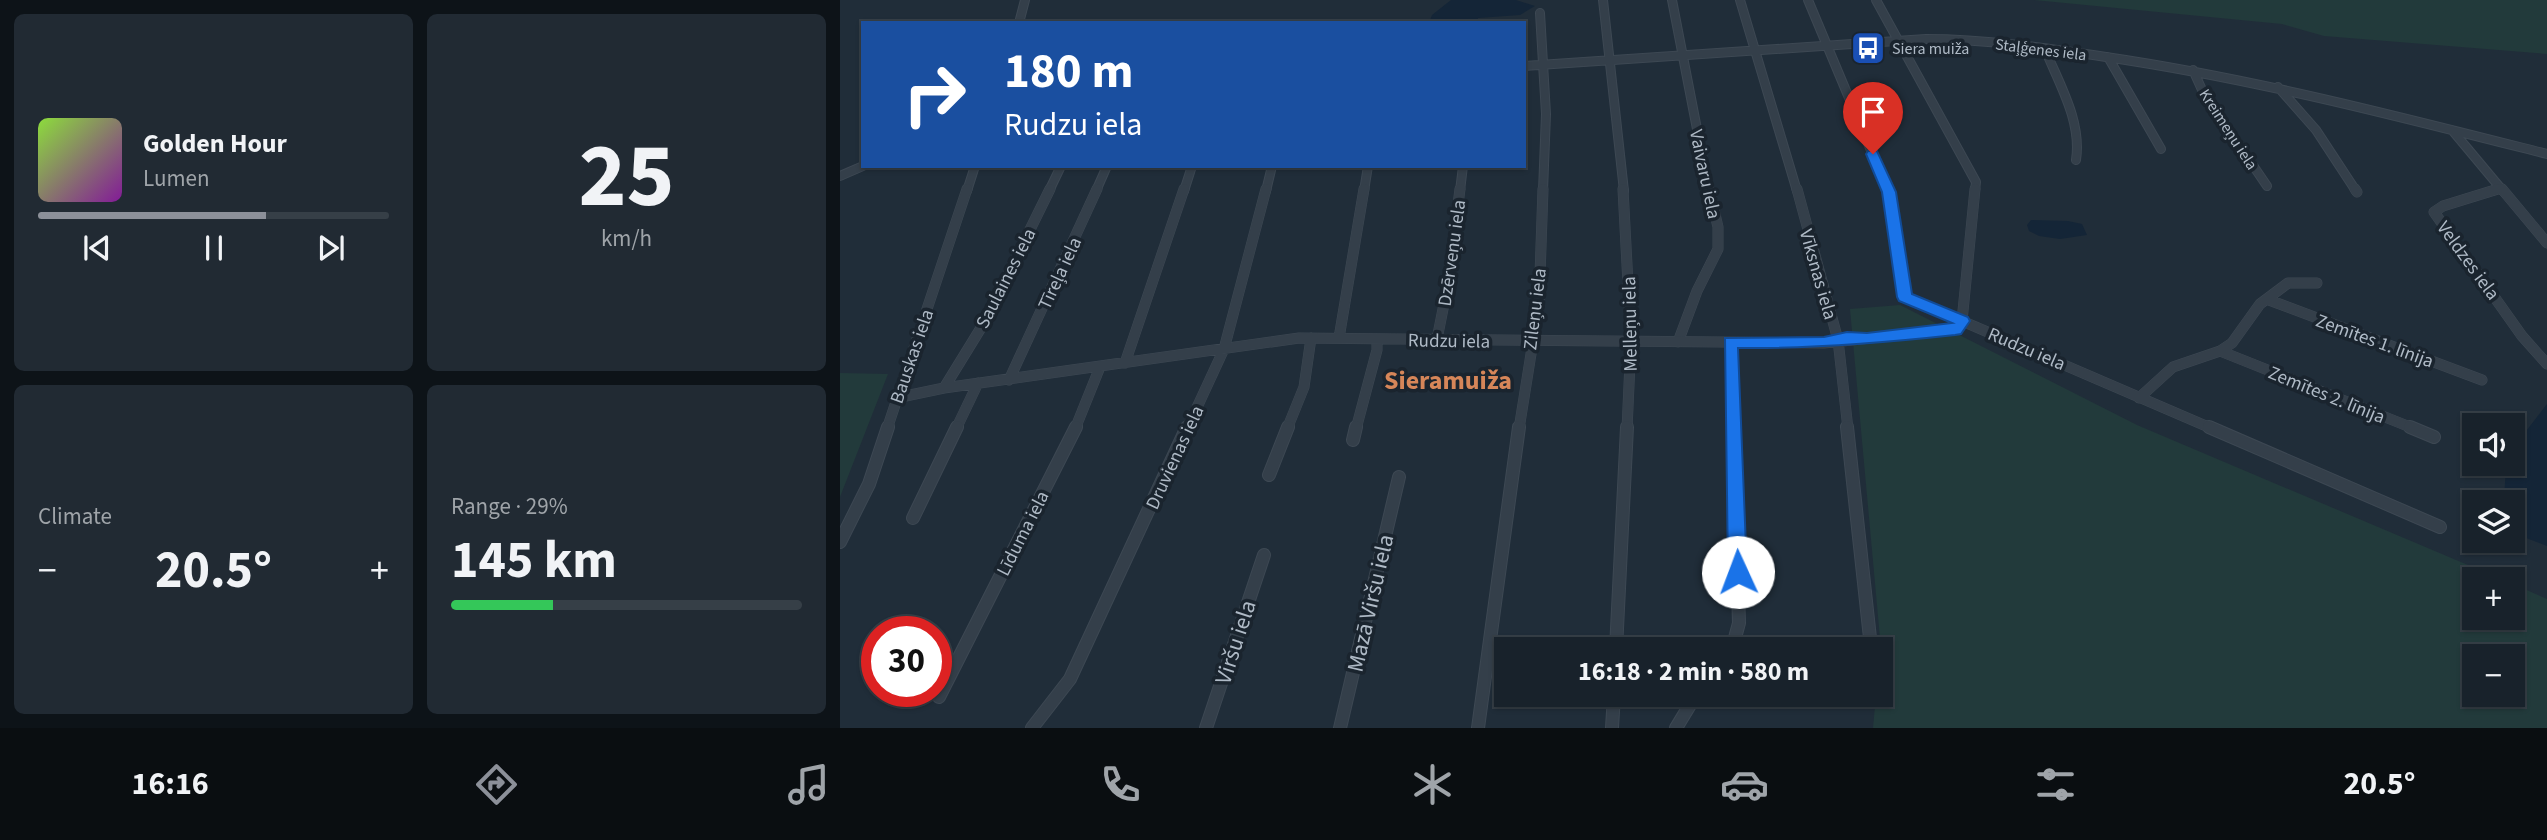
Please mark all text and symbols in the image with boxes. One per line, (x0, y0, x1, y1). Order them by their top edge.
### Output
bus stop icon: Siera muiža (1849, 29, 1887, 67)
street label: Staļģenes iela (1994, 33, 2088, 67)
text: 180 m (1004, 37, 1133, 107)
place label: Siera muiža (1892, 38, 1969, 60)
icon: right (889, 49, 980, 140)
pin (1843, 82, 1903, 154)
street label: Kreimeņu iela (2194, 85, 2263, 174)
icon: arrive (1854, 93, 1892, 131)
text: Rudzu iela (1004, 102, 1143, 148)
text: 25 (578, 112, 675, 241)
text: Golden Hour (143, 125, 287, 162)
street label: Vaivaru iela (1682, 127, 1727, 222)
text: Lumen (143, 162, 210, 195)
street label: Dzērveņu iela (1432, 198, 1473, 308)
street label: Veldzes iela (2430, 216, 2506, 306)
text: km/h (601, 222, 652, 255)
street label: Saulaines iela (970, 224, 1043, 333)
street label: Vīksnas iela (1792, 226, 1843, 323)
icon: previous (78, 229, 116, 267)
icon: pause (195, 229, 233, 267)
icon: next (312, 229, 350, 267)
street label: Tīreļa iela (1032, 233, 1089, 314)
street label: Zileņu iela (1517, 267, 1554, 352)
street label: Melleņu iela (1616, 276, 1645, 372)
street label: Bauskas iela (884, 306, 941, 407)
street label: Zemītes 1. līnija (2312, 308, 2437, 375)
street label: Rudzu iela (1983, 321, 2070, 378)
street label: Rudzu iela (1408, 327, 1490, 356)
street label: Zemītes 2. līnija (2264, 360, 2389, 431)
district label: Sieramuiža (1384, 362, 1512, 399)
street label: Druvienas iela (1139, 401, 1211, 514)
map controls (2462, 413, 2525, 707)
button: sound (2462, 413, 2525, 476)
street label: Līduma iela (990, 486, 1056, 581)
text: Range · 29% (451, 490, 568, 523)
button: layers (2462, 490, 2525, 553)
text: Climate (38, 500, 112, 533)
text: 145 km (451, 524, 617, 598)
street label: Mazā Viršu iela (1339, 531, 1402, 675)
text: 20.5° (155, 534, 272, 608)
position arrow (1701, 535, 1775, 609)
text: − (38, 544, 57, 598)
text: + (370, 544, 389, 598)
button: + (2462, 567, 2525, 630)
street label: Viršu iela (1206, 596, 1265, 688)
speed limit sign: 30 (861, 616, 952, 707)
button: − (2462, 644, 2525, 707)
text: 16:18 · 2 min · 580 m (1578, 653, 1809, 690)
icon: directions (472, 760, 521, 809)
icon: music (784, 760, 833, 809)
icon: phone (1096, 760, 1145, 809)
icon: climate (1408, 760, 1457, 809)
icon: car (1720, 760, 1769, 809)
icon: filters (2031, 760, 2080, 809)
text: 16:16 (131, 761, 209, 807)
text: 20.5° (2343, 761, 2415, 807)

